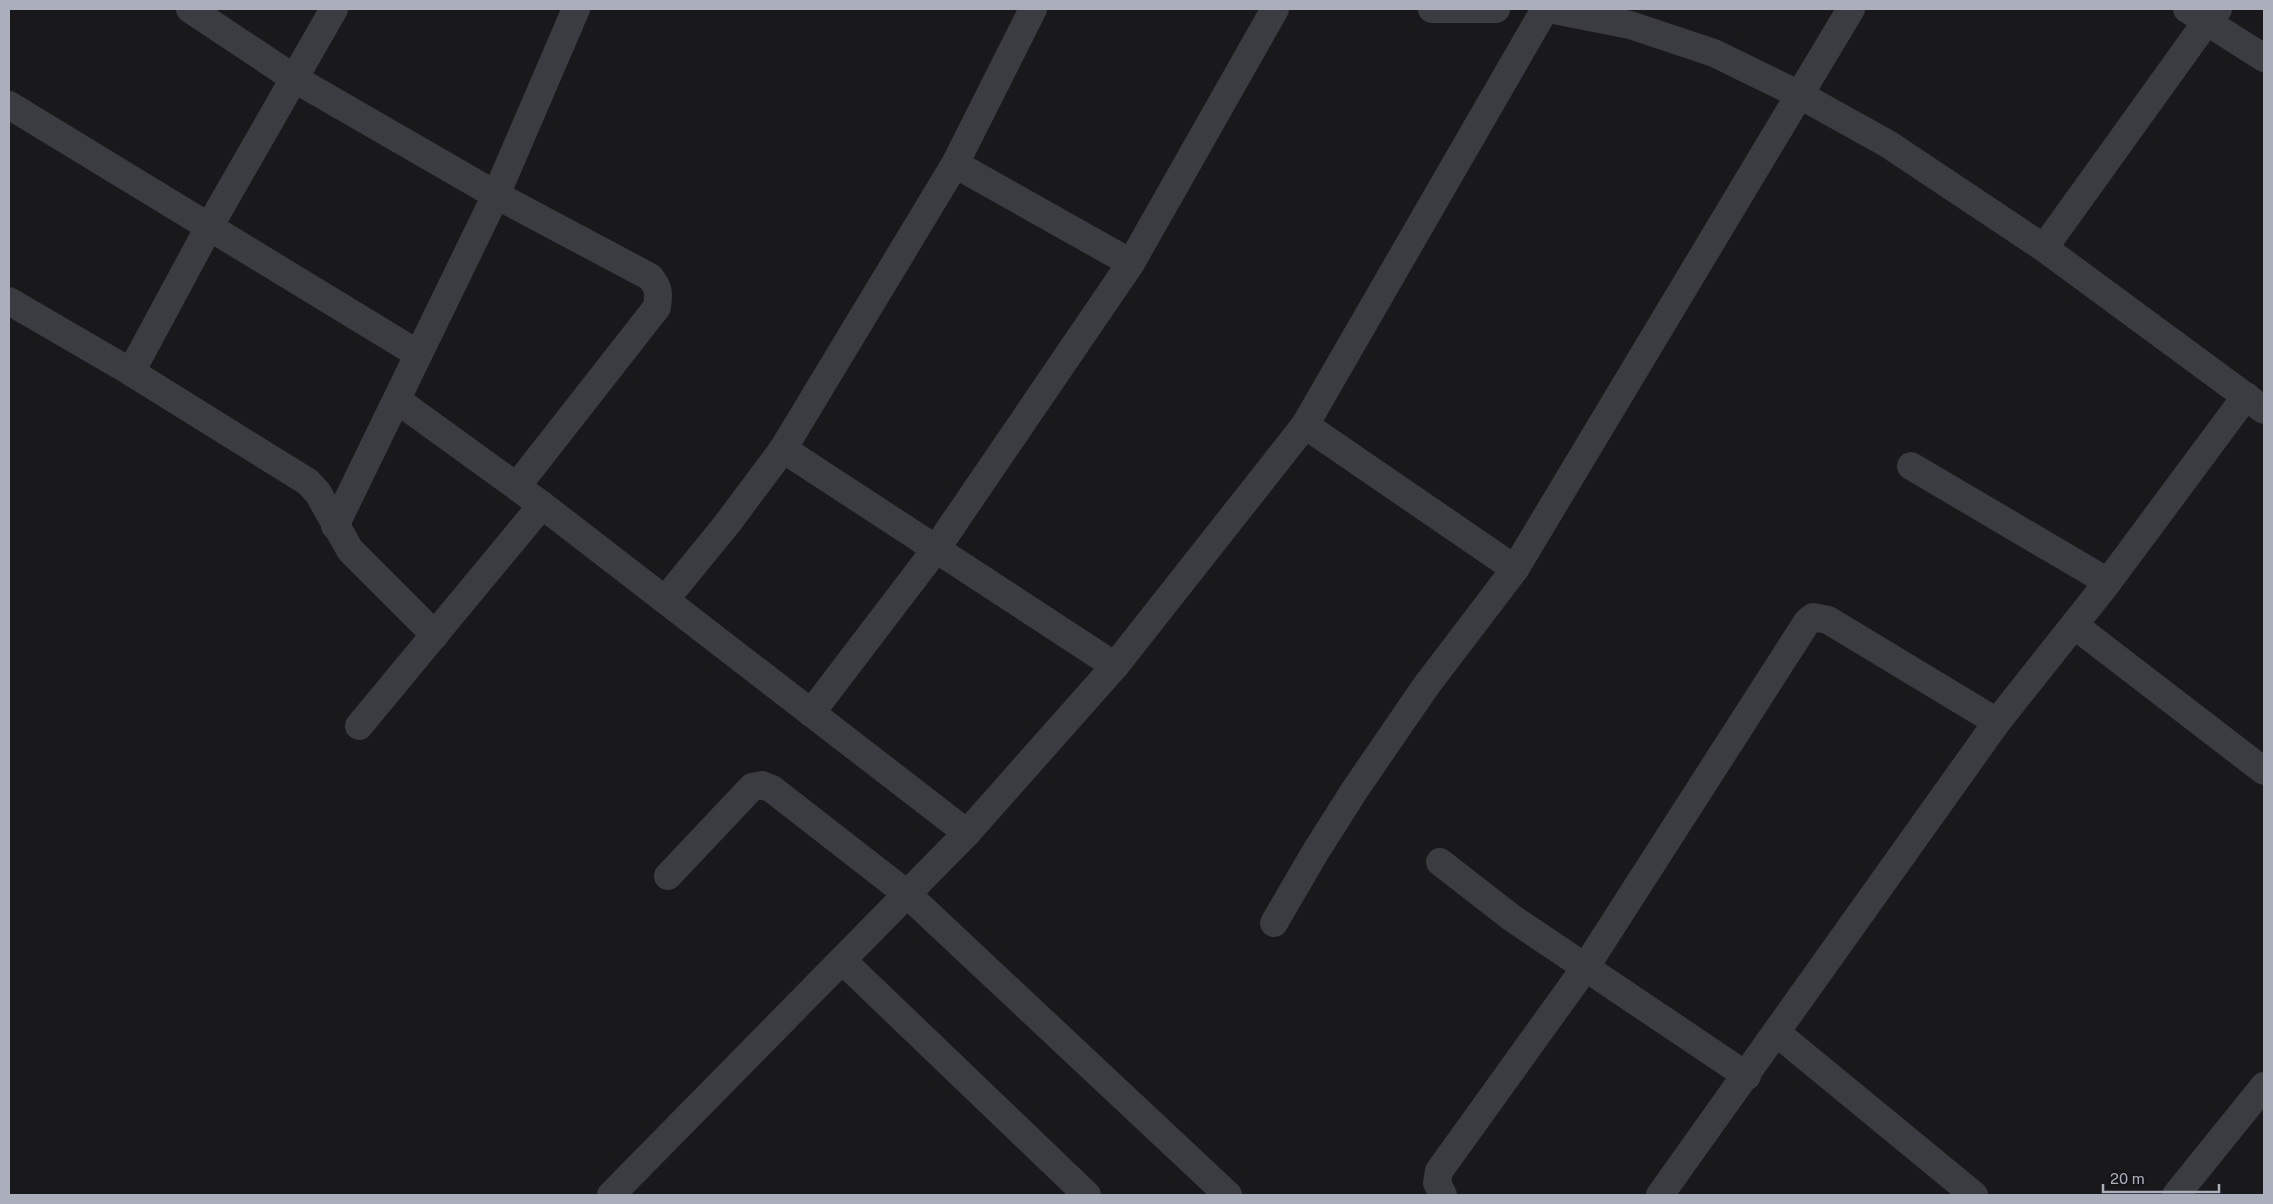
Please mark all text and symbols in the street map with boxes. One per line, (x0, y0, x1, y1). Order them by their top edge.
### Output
scale bar (2103, 1162, 2219, 1194)
text: 20 m (2110, 1170, 2145, 1187)

